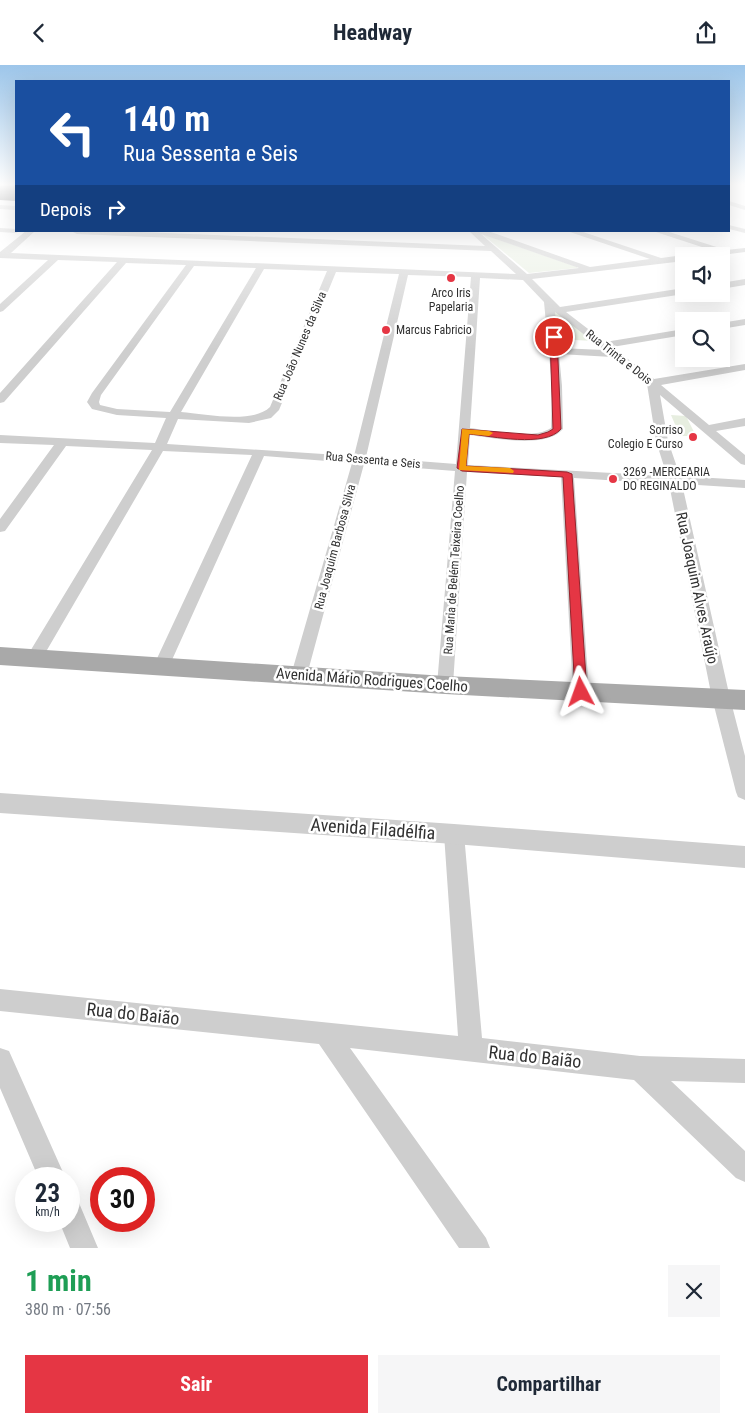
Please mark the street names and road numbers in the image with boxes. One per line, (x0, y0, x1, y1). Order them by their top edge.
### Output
street label: Rua João Nunes da Silva (271, 289, 329, 403)
street label: Rua Trinta e Dois (583, 327, 655, 387)
street label: Rua Sessenta e Seis (325, 449, 421, 471)
street label: Rua Joaquim Barbosa Silva (312, 483, 359, 611)
street label: Rua Maria de Belém Teixeira Coelho (441, 485, 467, 655)
street label: Rua Joaquim Alves Araújo (672, 510, 722, 666)
street label: Avenida Mário Rodrigues Coelho (276, 664, 468, 696)
street label: Avenida Filadélfia (310, 814, 436, 843)
street label: Rua do Baião (86, 998, 181, 1029)
street label: Rua do Baião (488, 1041, 583, 1072)

